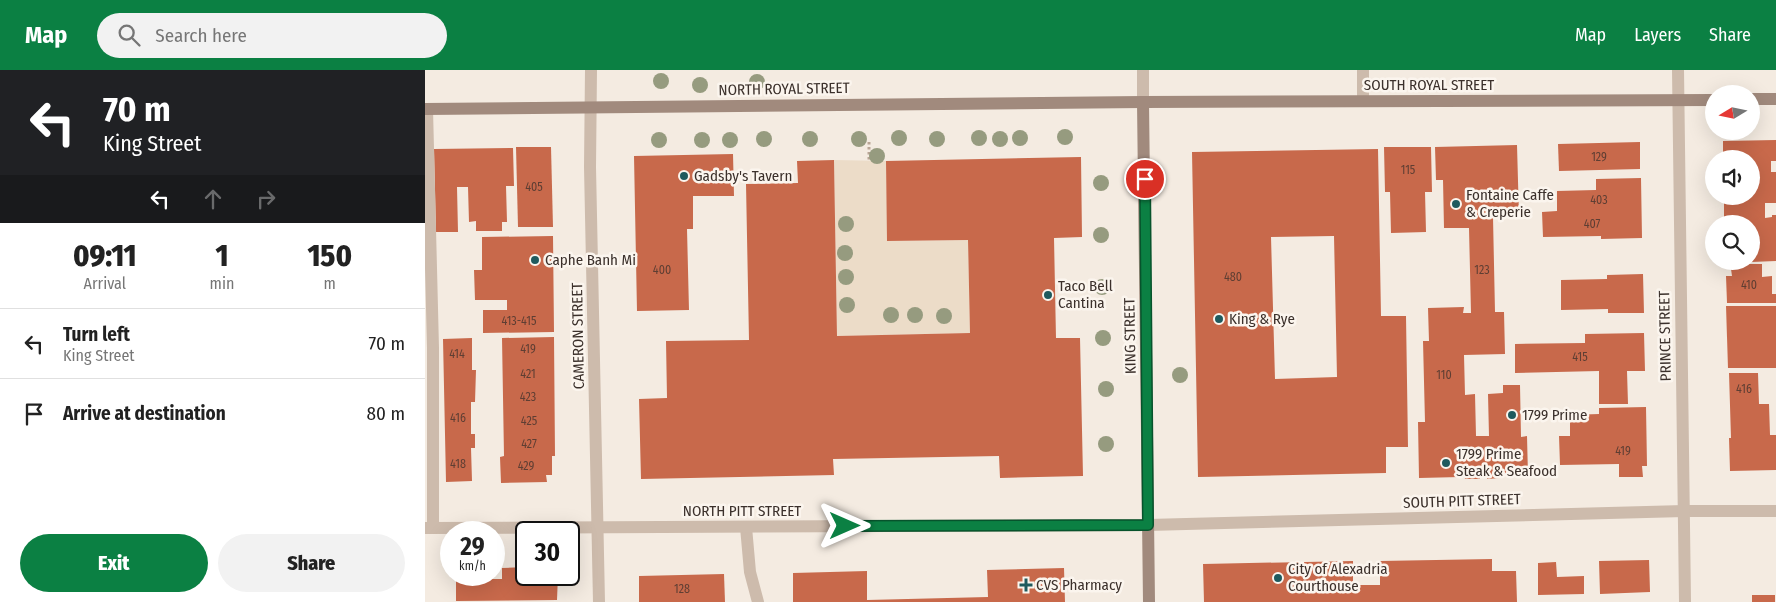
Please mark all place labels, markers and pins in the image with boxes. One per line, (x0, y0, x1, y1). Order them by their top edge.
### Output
pin (1124, 158, 1166, 200)
place label: Gadsby's Tavern (694, 167, 792, 185)
marker: Gadsby's Tavern (678, 170, 690, 182)
place label: Fontaine Caffe & Creperie (1466, 186, 1554, 221)
marker: Fontaine Caffe & Creperie (1450, 198, 1462, 210)
place label: Caphe Banh Mi (545, 251, 636, 269)
marker: Caphe Banh Mi (529, 254, 541, 266)
place label: Taco Bell Cantina (1058, 277, 1113, 312)
marker: Taco Bell Cantina (1042, 289, 1054, 301)
place label: King & Rye (1229, 310, 1295, 328)
marker: King & Rye (1213, 313, 1225, 325)
place label: 1799 Prime (1522, 406, 1587, 424)
marker: 1799 Prime (1506, 409, 1518, 421)
place label: 1799 Prime Steak & Seafood (1456, 445, 1557, 480)
marker: 1799 Prime Steak & Seafood (1440, 457, 1452, 469)
place label: City of Alexadria Courthouse (1288, 560, 1388, 595)
marker: City of Alexadria Courthouse (1272, 572, 1284, 584)
place label: CVS Pharmacy (1036, 576, 1122, 594)
marker: CVS Pharmacy (1020, 579, 1032, 591)

